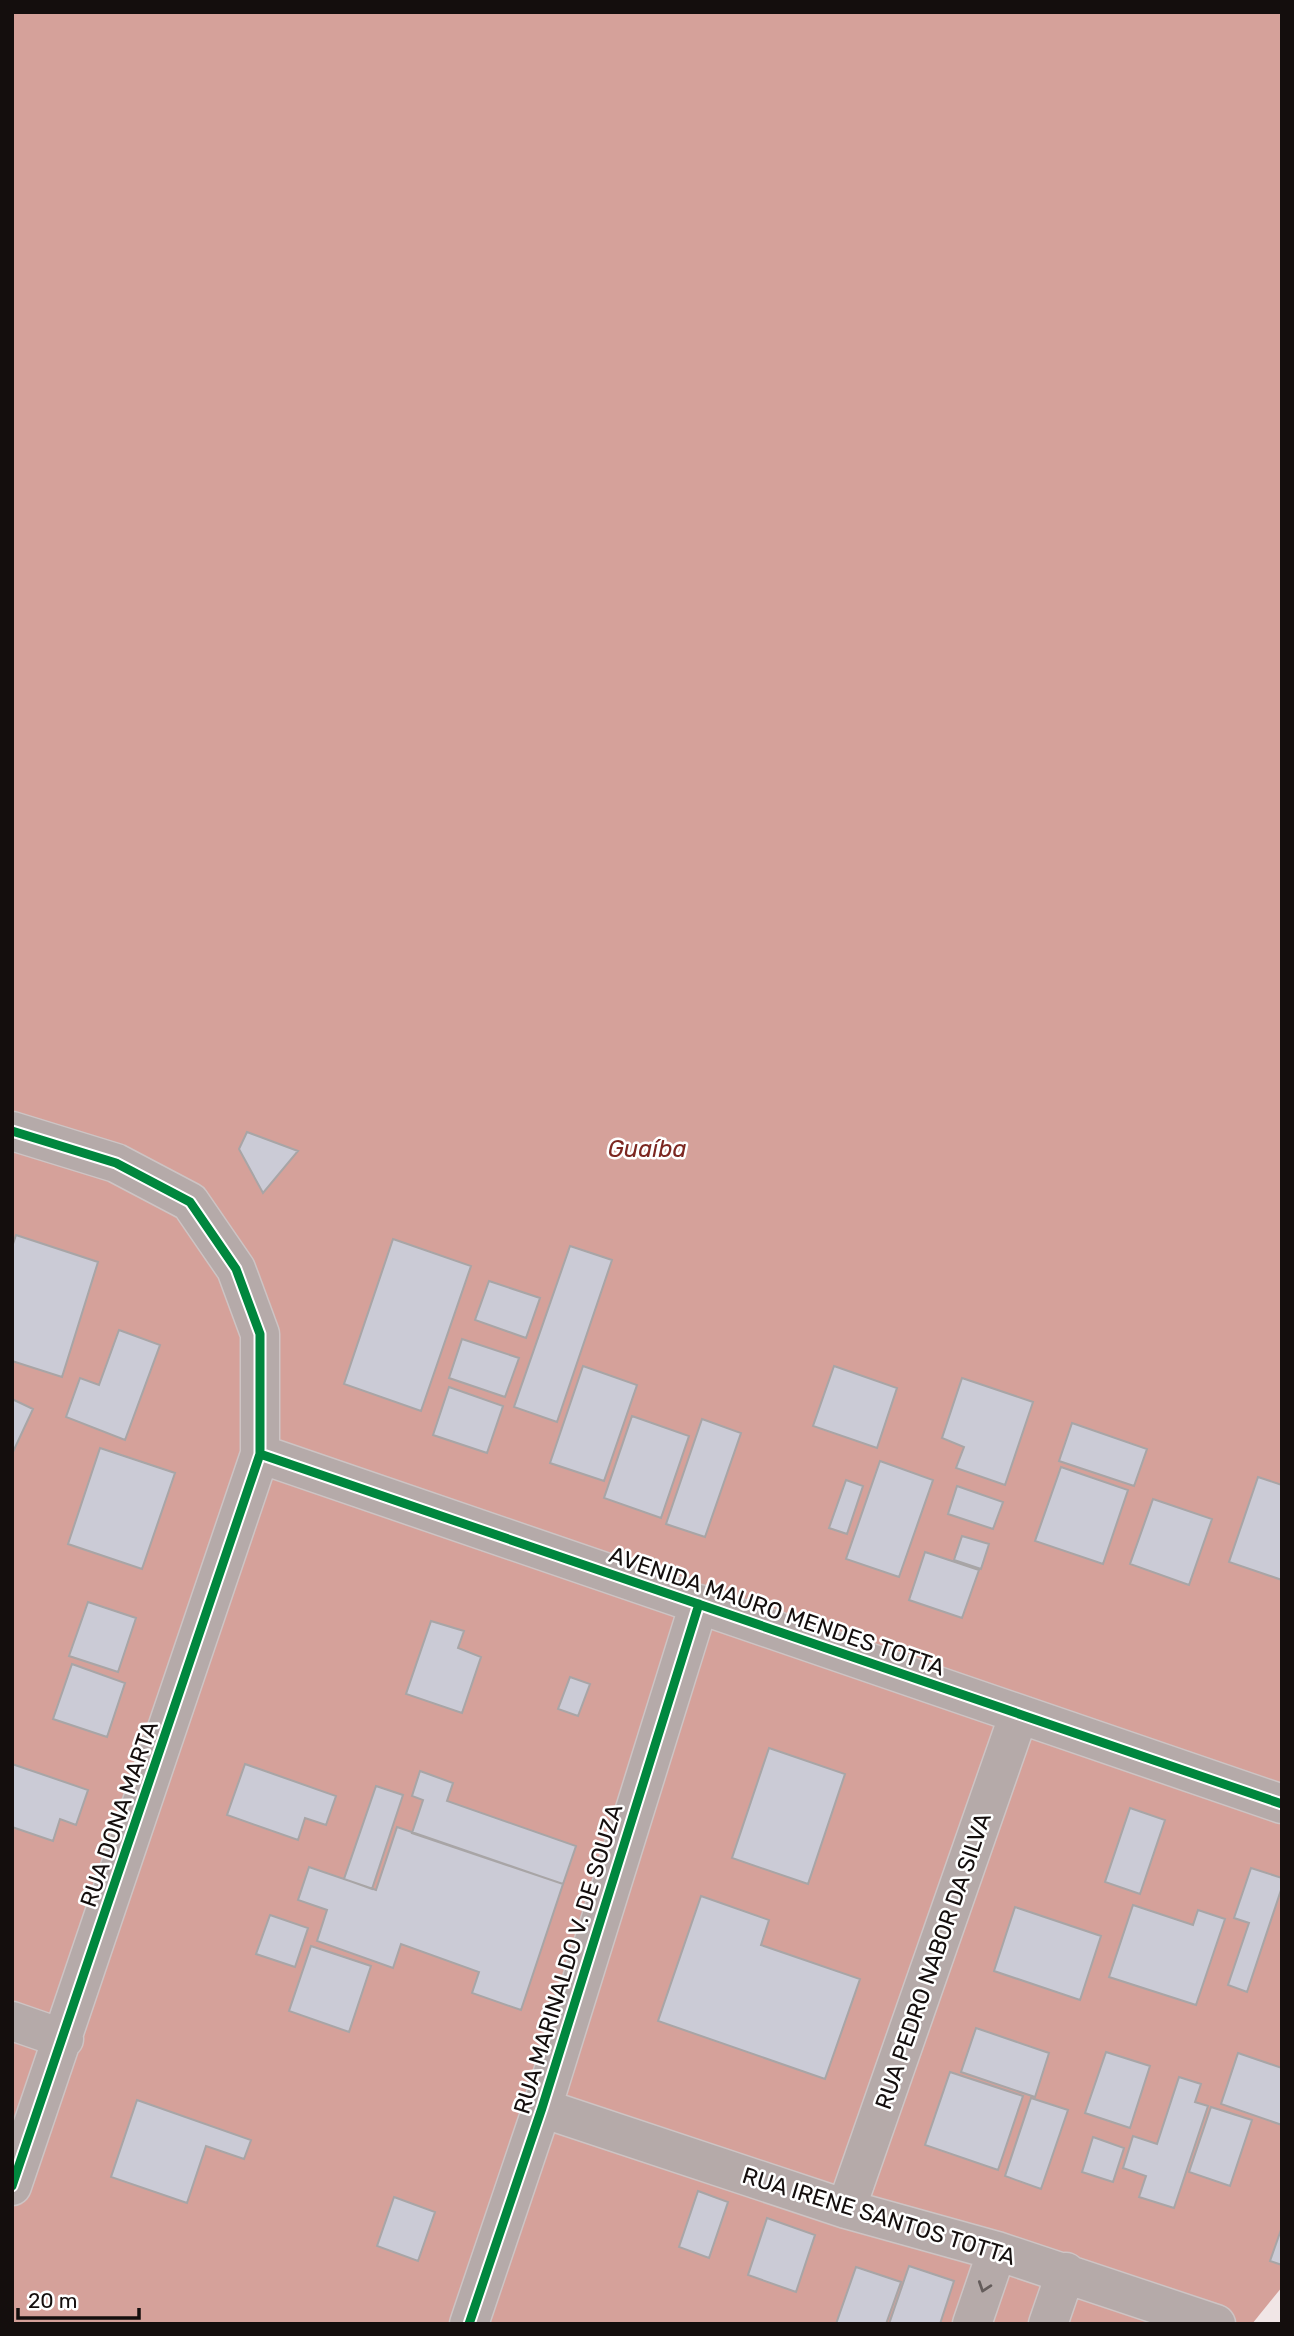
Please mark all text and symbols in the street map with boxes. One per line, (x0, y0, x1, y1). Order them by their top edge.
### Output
water label: Guaíba (607, 1135, 687, 1163)
street label: AVENIDA MAURO MENDES TOTTA (605, 1540, 949, 1682)
street label: RUA DONA MARTA (74, 1717, 164, 1911)
street label: RUA MARINALDO V. DE SOUZA (507, 1801, 629, 2117)
street label: RUA PEDRO NABOR DA SILVA (869, 1809, 997, 2113)
street label: RUA IRENE SANTOS TOTTA (739, 2161, 1019, 2271)
scale bar (18, 2276, 138, 2320)
one-way arrow (978, 2281, 992, 2293)
text: 20 m (28, 2288, 77, 2313)

